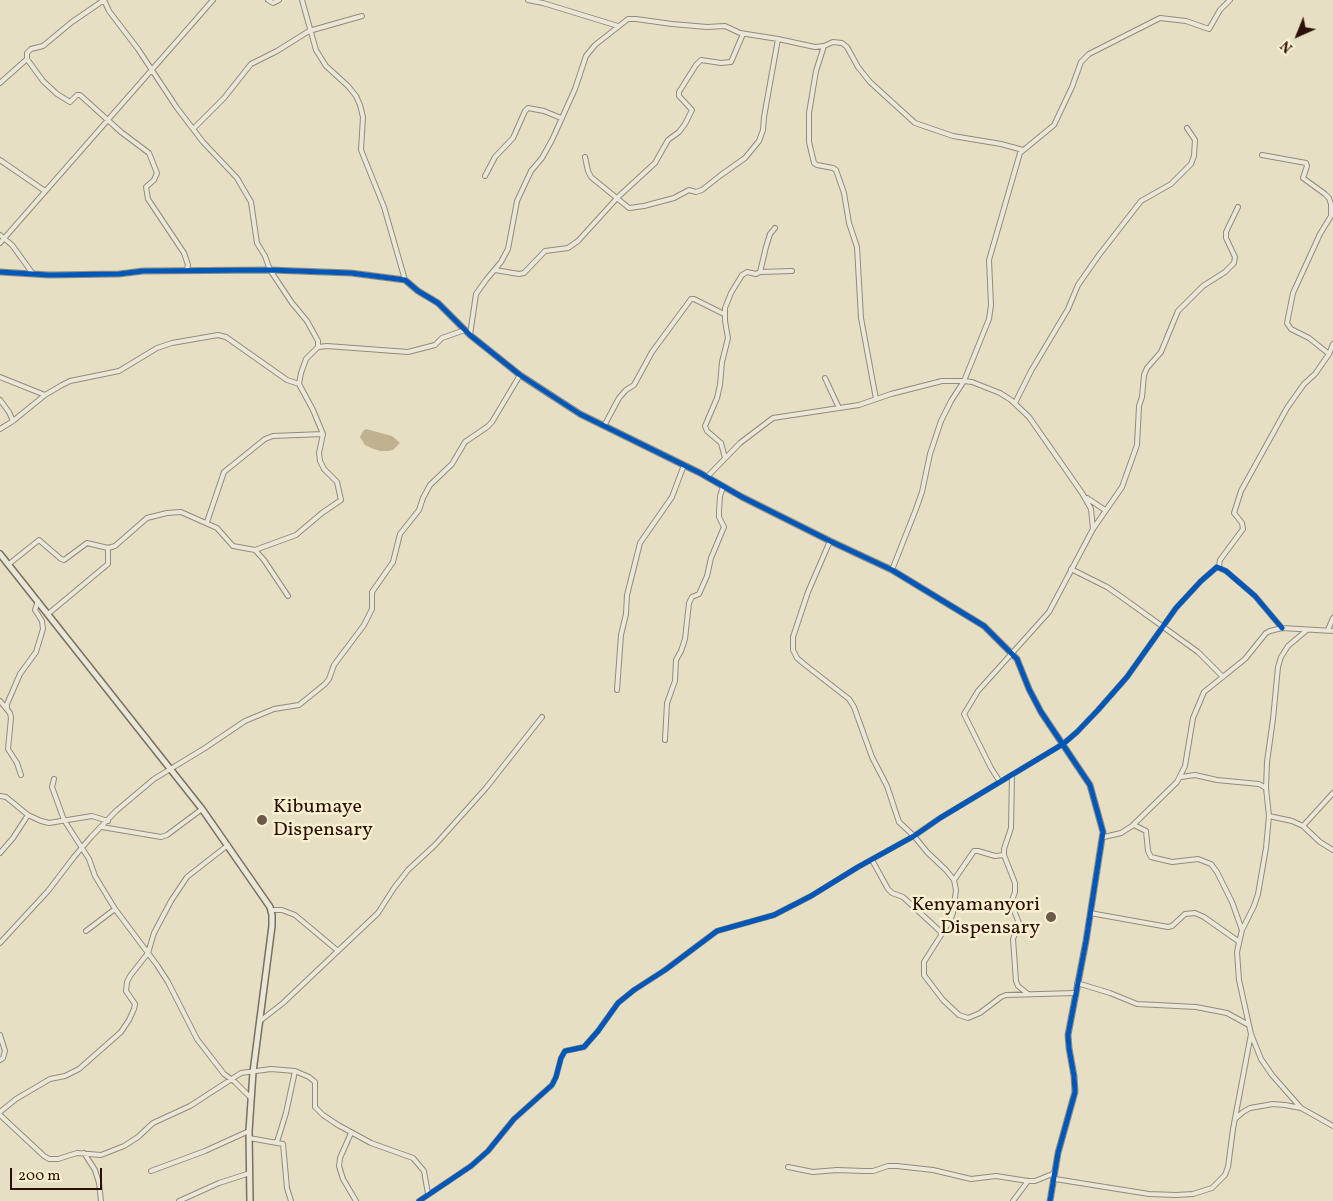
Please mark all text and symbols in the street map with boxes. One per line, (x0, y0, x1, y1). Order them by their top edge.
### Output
north arrow (1273, 10, 1323, 60)
text: N (1277, 36, 1297, 57)
place label: Kibumaye Dispensary (273, 796, 373, 843)
marker: Kibumaye Dispensary (255, 813, 269, 827)
place label: Kenyamanyori Dispensary (911, 894, 1040, 941)
marker: Kenyamanyori Dispensary (1044, 910, 1058, 924)
scale bar (12, 1158, 105, 1190)
text: 200 m (18, 1166, 61, 1187)

